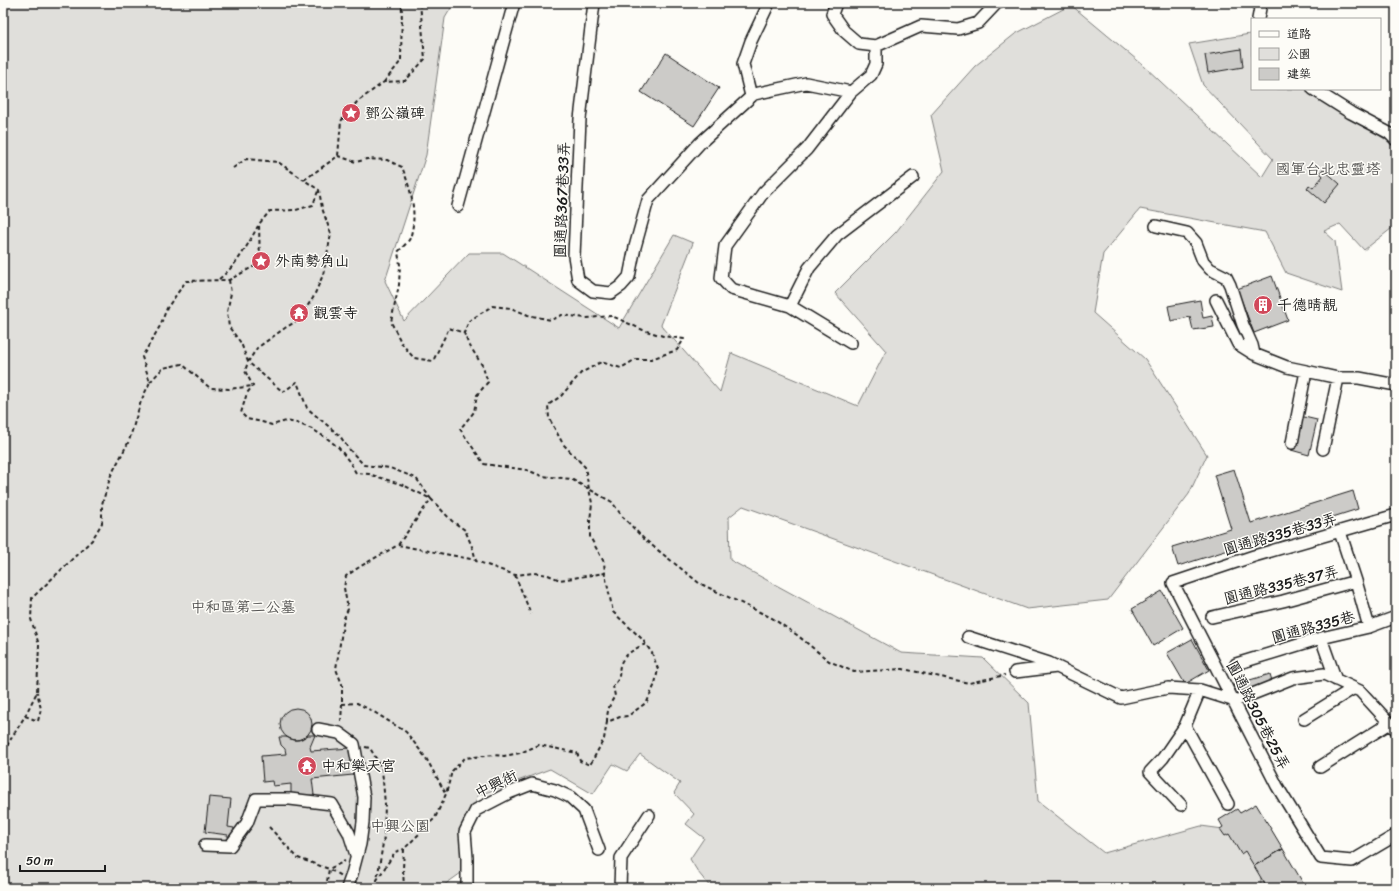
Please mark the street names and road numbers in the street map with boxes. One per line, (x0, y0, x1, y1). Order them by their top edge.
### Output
street label: 圓通路367巷33弄 (547, 141, 577, 259)
street label: 圓通路335巷33弄 (1220, 505, 1340, 563)
street label: 圓通路335巷37弄 (1221, 558, 1341, 612)
street label: 圓通路335巷 (1268, 603, 1358, 651)
street label: 圓通路305巷25弄 (1219, 656, 1297, 774)
street label: 中興街 (470, 762, 522, 806)

